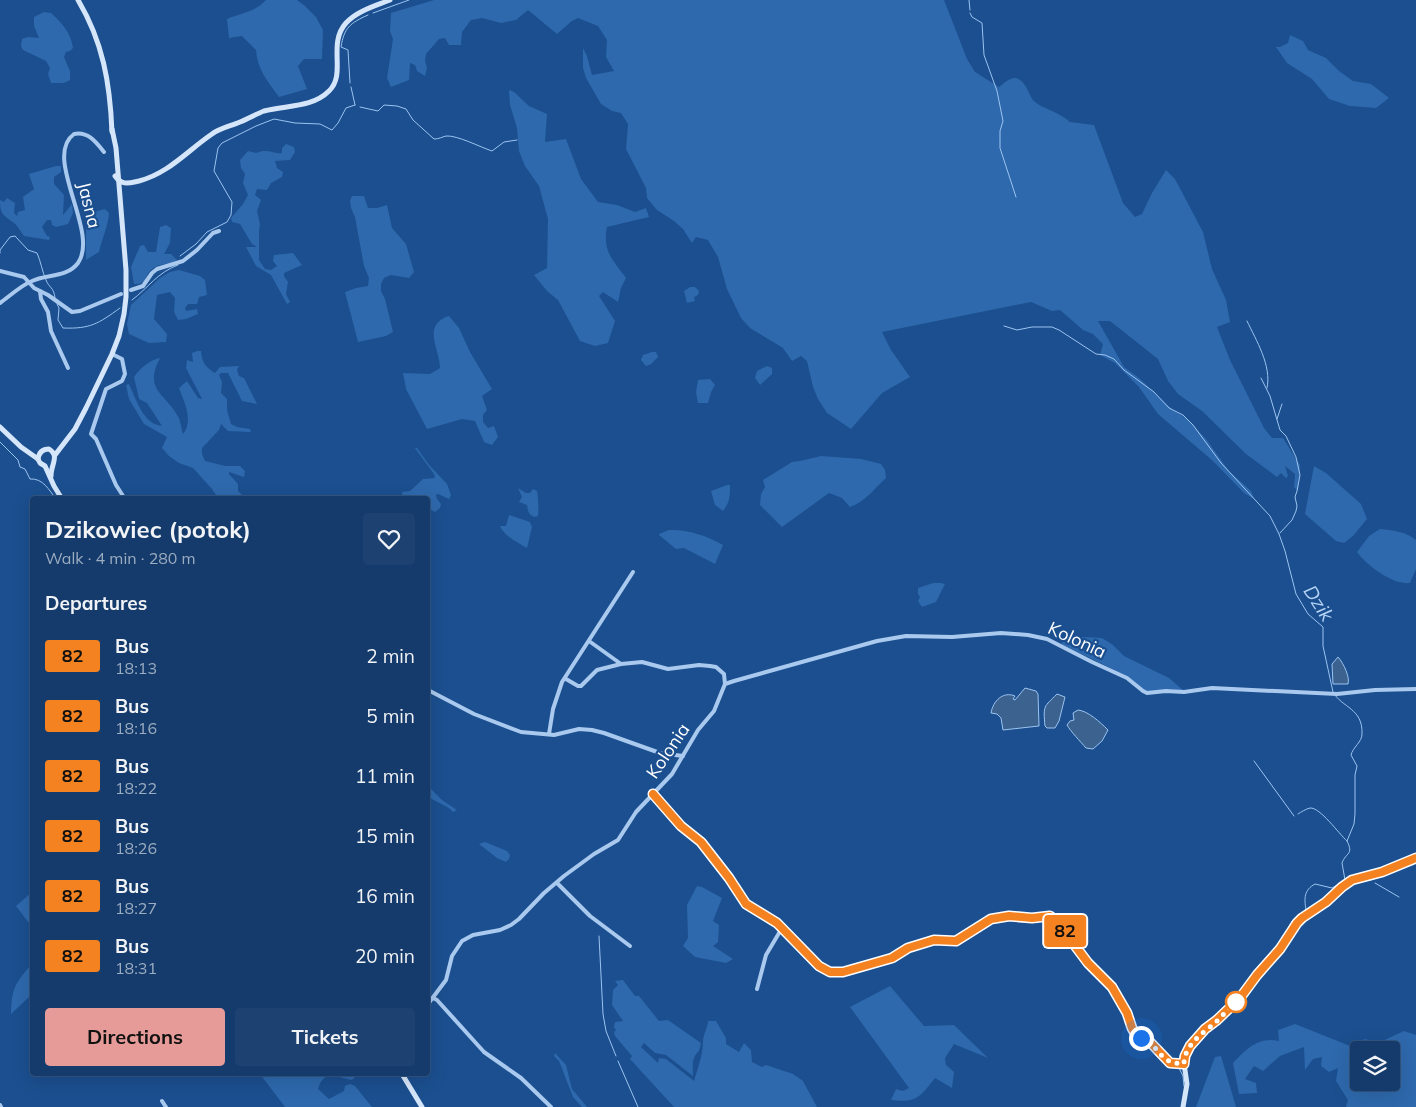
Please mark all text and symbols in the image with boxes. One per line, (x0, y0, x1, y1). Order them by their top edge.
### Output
street label: Jasna (73, 179, 106, 230)
button: heart (363, 513, 415, 565)
text: Dzikowiec (potok) (45, 514, 251, 544)
text: Walk · 4 min · 280 m (45, 548, 196, 568)
water label: Dzik (1298, 580, 1340, 627)
text: Departures (45, 591, 147, 615)
street label: Kolonia (1044, 616, 1110, 663)
text: Bus (115, 634, 149, 658)
text: 82 (62, 644, 83, 667)
text: 2 min (366, 644, 415, 668)
text: 18:13 (115, 658, 157, 678)
text: Bus (115, 694, 149, 718)
text: 82 (62, 704, 83, 727)
text: 5 min (366, 704, 415, 728)
text: 18:16 (115, 718, 157, 738)
street label: Kolonia (641, 719, 694, 783)
text: Bus (115, 754, 149, 778)
text: 82 (62, 764, 83, 787)
text: 11 min (355, 764, 415, 788)
text: 18:22 (115, 778, 157, 798)
text: Bus (115, 814, 149, 838)
text: 82 (62, 824, 83, 847)
text: 15 min (355, 824, 415, 848)
text: 18:26 (115, 838, 157, 858)
text: Bus (115, 874, 149, 898)
text: 82 (62, 884, 83, 907)
text: 16 min (355, 884, 415, 908)
text: 18:27 (115, 898, 157, 918)
line badge: 82 (1042, 915, 1088, 947)
text: 82 (1054, 919, 1076, 942)
text: Bus (115, 934, 149, 958)
text: 82 (62, 944, 83, 967)
text: 20 min (355, 944, 415, 968)
text: 18:31 (115, 958, 157, 978)
unlabelled marker (1225, 991, 1247, 1013)
button: Directions (45, 1008, 225, 1066)
button: Tickets (235, 1008, 415, 1066)
your location (1129, 1026, 1154, 1051)
map controls (1350, 1041, 1400, 1091)
button: layers (1350, 1041, 1400, 1091)

